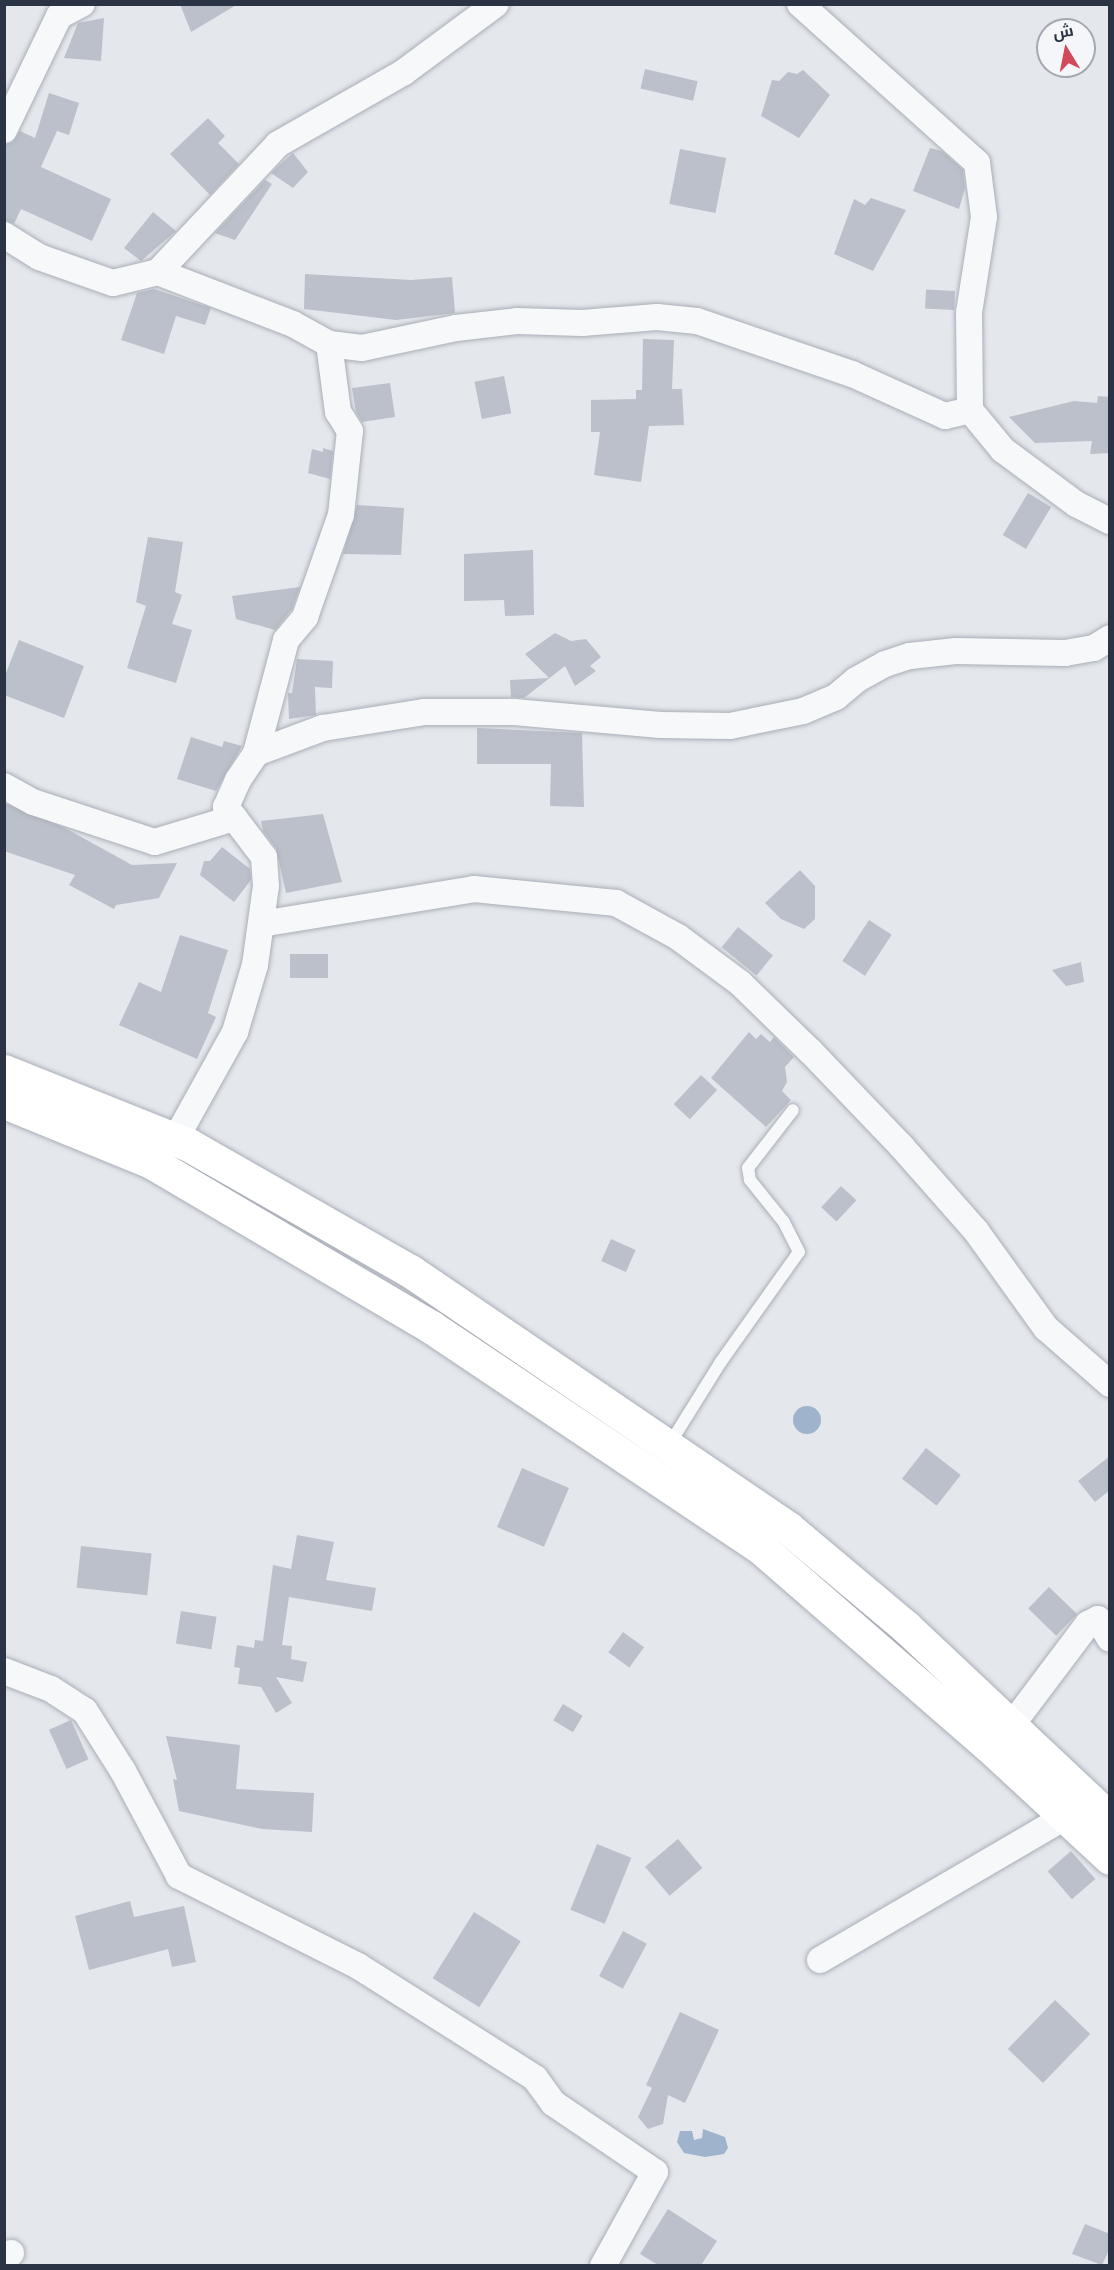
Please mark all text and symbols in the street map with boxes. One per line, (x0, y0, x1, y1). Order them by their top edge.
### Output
north arrow (1036, 18, 1096, 78)
text: ش (1051, 21, 1075, 43)

